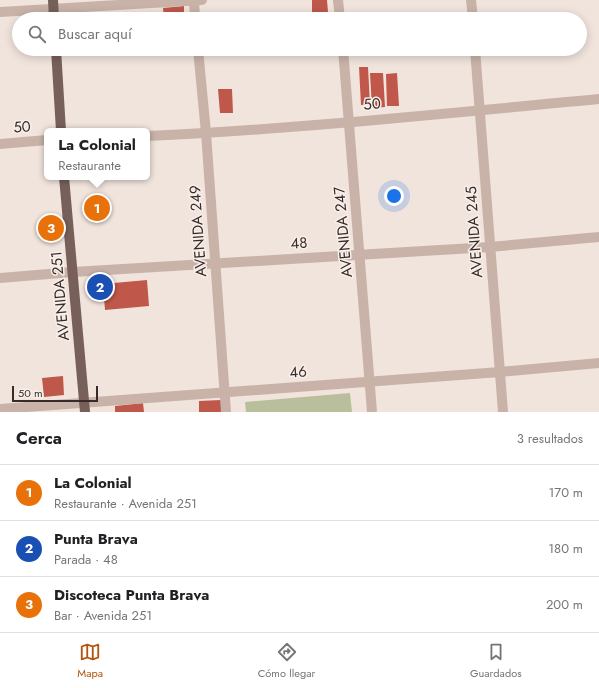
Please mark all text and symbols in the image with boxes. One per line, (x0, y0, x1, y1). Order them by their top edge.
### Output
search box (12, 12, 587, 56)
icon: search (26, 23, 48, 45)
text: Buscar aquí (58, 23, 132, 45)
street label: 50 (362, 92, 382, 116)
street label: 50 (13, 115, 31, 139)
popup (44, 128, 150, 180)
text: La Colonial (58, 134, 136, 156)
text: Restaurante (58, 156, 121, 175)
street label: AVENIDA 249 (184, 184, 212, 278)
street label: AVENIDA 245 (460, 185, 488, 279)
street label: AVENIDA 247 (328, 186, 358, 278)
your location (384, 186, 404, 206)
pin: 1 (84, 193, 110, 223)
pin: 3 (38, 213, 64, 243)
street label: 48 (290, 232, 308, 254)
street label: AVENIDA 251 (45, 250, 75, 342)
pin: 2 (87, 272, 113, 302)
street label: 46 (289, 360, 307, 384)
scale bar (12, 384, 98, 403)
text: 50 m (18, 385, 43, 401)
text: Cerca (16, 426, 62, 450)
text: 3 resultados (517, 429, 583, 448)
text: La Colonial (54, 472, 132, 494)
text: 1 (26, 483, 32, 502)
text: 170 m (548, 483, 583, 502)
text: Restaurante · Avenida 251 (54, 494, 197, 513)
text: Punta Brava (54, 528, 138, 550)
text: 2 (25, 539, 33, 558)
text: 180 m (548, 539, 583, 558)
text: Parada · 48 (54, 550, 118, 569)
text: Discoteca Punta Brava (54, 584, 209, 606)
text: 3 (25, 595, 33, 614)
text: 200 m (546, 595, 583, 614)
text: Bar · Avenida 251 (54, 606, 152, 625)
tab: Mapa (77, 641, 103, 681)
tab: Cómo llegar (258, 641, 315, 681)
tab: Guardados (470, 641, 522, 681)

